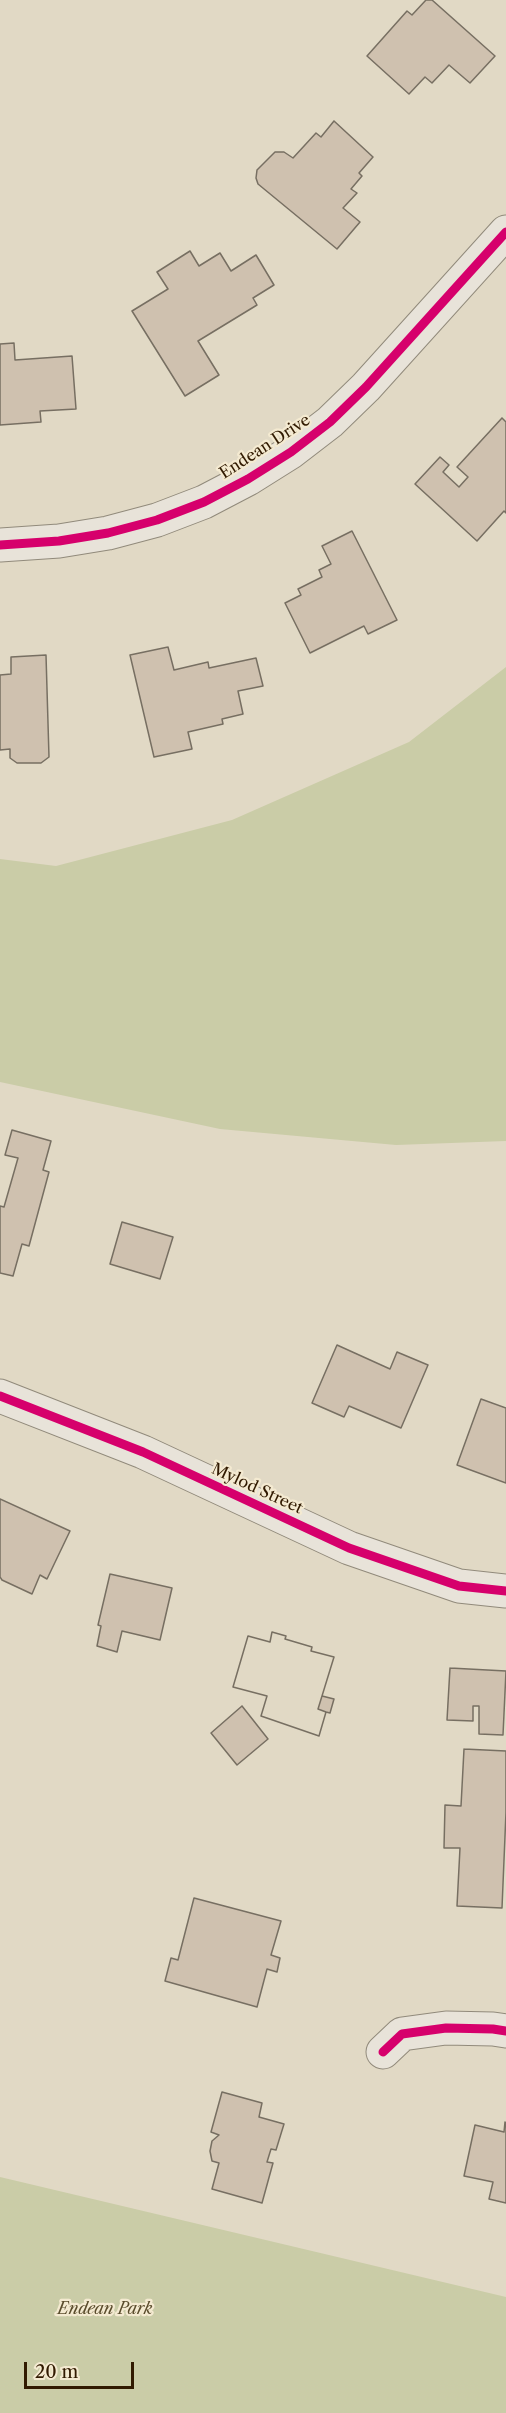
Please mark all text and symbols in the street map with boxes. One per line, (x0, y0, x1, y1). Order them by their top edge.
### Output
street label: Endean Drive (216, 411, 314, 483)
street label: Mylod Street (208, 1459, 306, 1519)
park label: Endean Park (58, 2299, 152, 2319)
scale bar (27, 2350, 136, 2388)
text: 20 m (35, 2361, 78, 2383)

